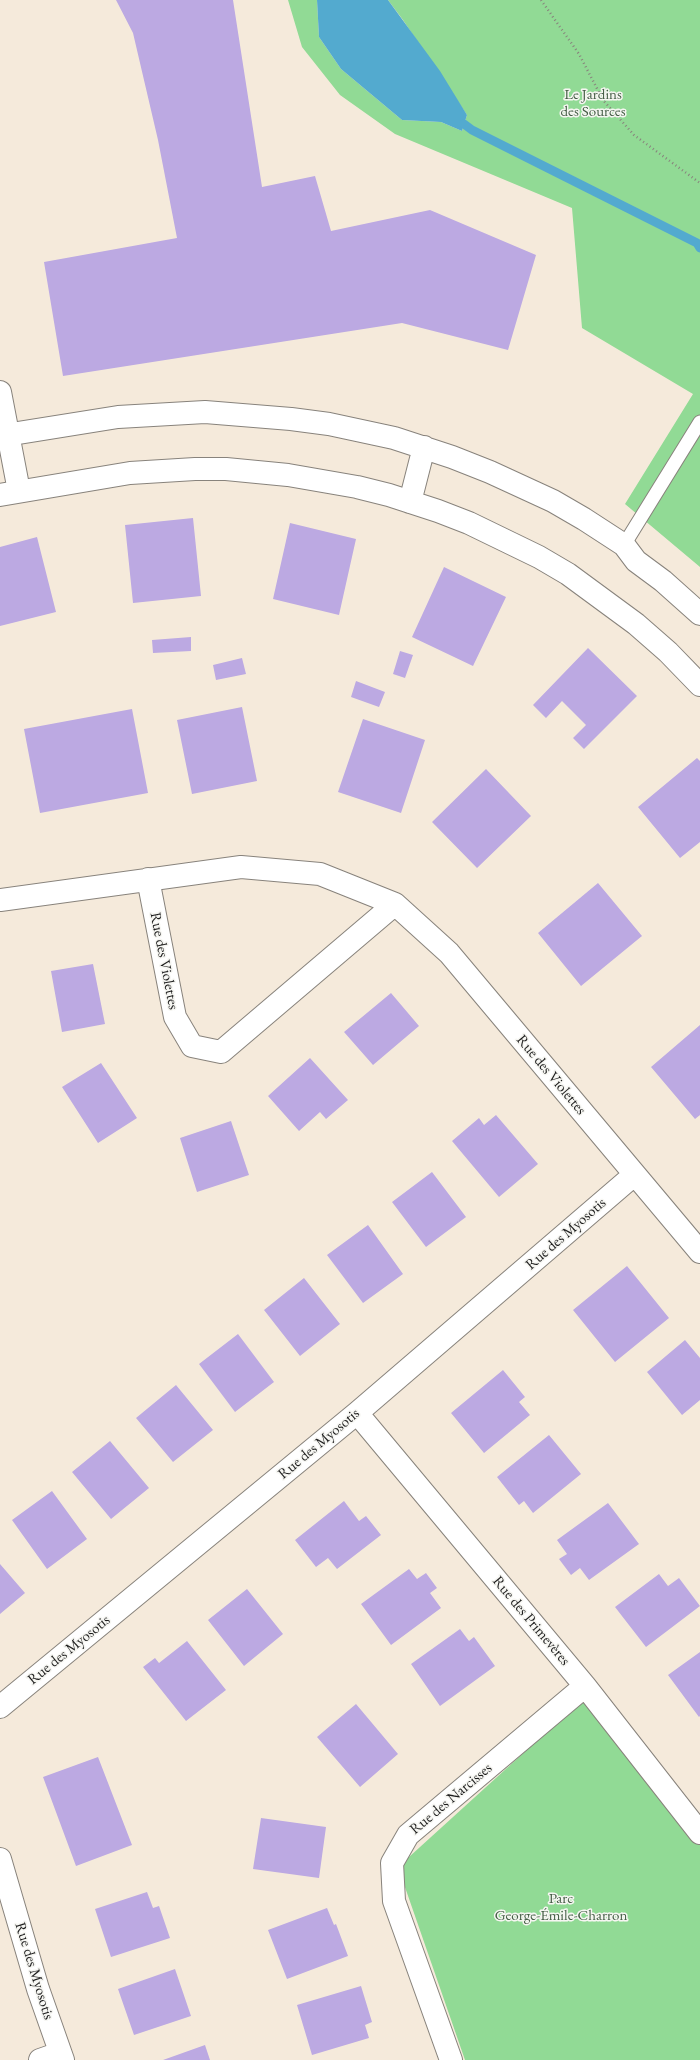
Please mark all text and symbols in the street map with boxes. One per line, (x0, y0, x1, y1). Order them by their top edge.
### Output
park label: Le Jardins des Sources (560, 86, 626, 121)
street label: Rue des Violettes (146, 911, 182, 1011)
street label: Rue des Violettes (512, 1031, 590, 1119)
street label: Rue des Myosotis (522, 1194, 610, 1274)
street label: Rue des Myosotis (275, 1405, 363, 1483)
street label: Rue des Primevères (488, 1573, 574, 1669)
street label: Rue des Myosotis (24, 1611, 114, 1689)
street label: Rue des Narcisses (406, 1759, 496, 1839)
park label: Parc George-Émile-Charron (495, 1890, 627, 1925)
street label: Rue des Myosotis (11, 1920, 57, 2022)

